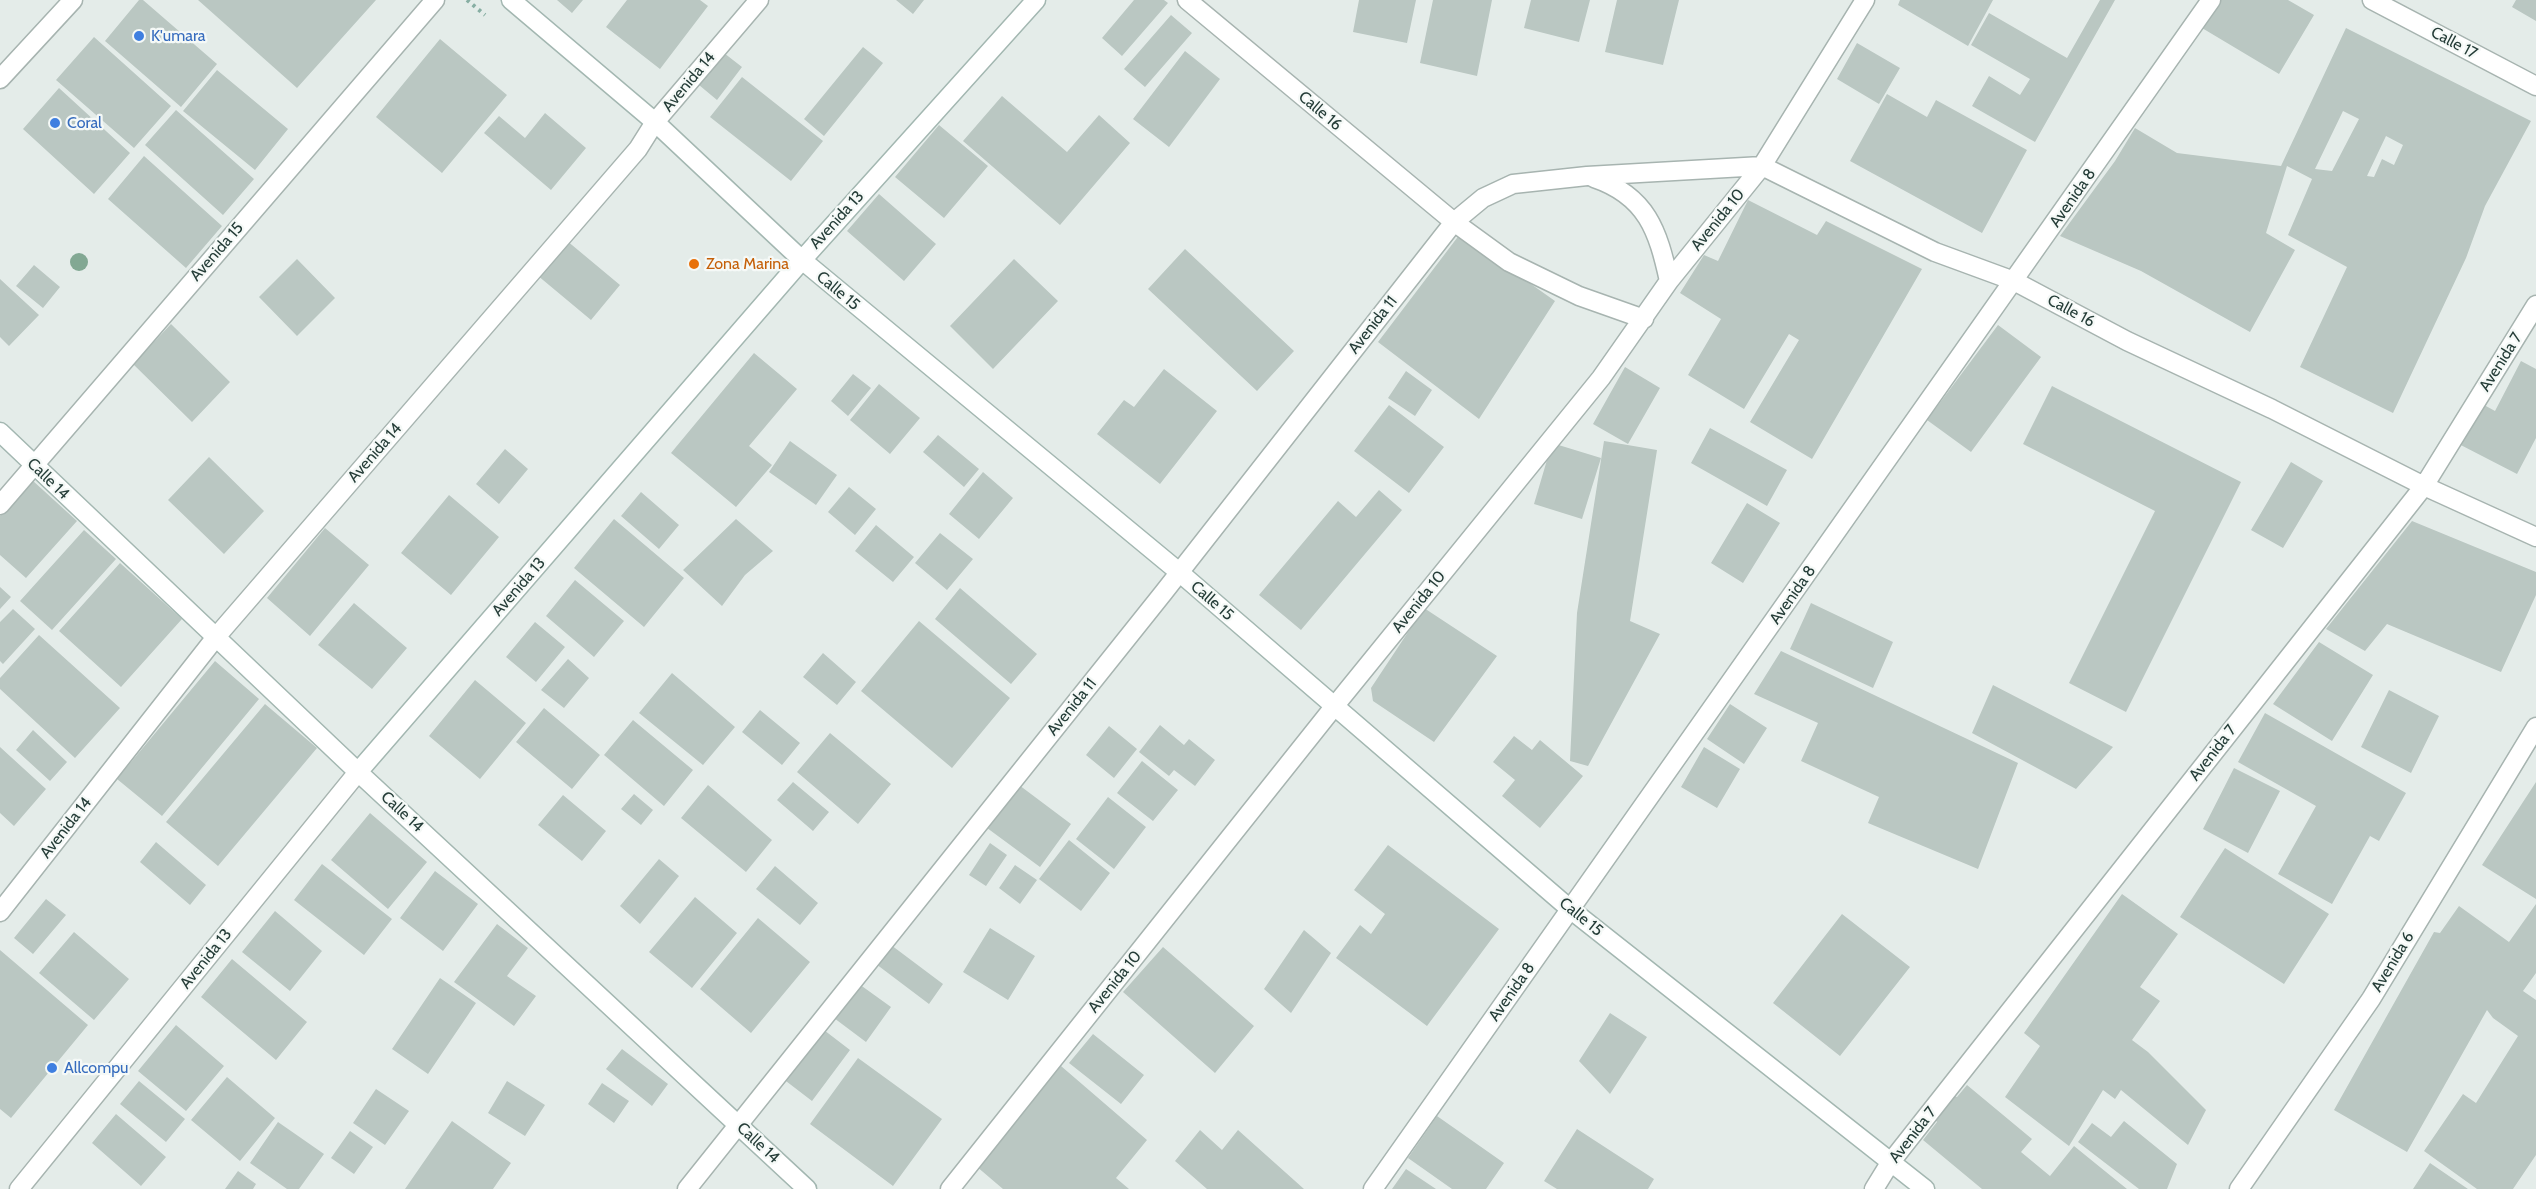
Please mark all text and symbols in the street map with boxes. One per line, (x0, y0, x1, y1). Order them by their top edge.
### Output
street label: Calle 17 (2427, 23, 2481, 63)
place label: K'umara (151, 26, 206, 46)
marker: K'umara (132, 29, 146, 43)
street label: Avenida 14 (658, 48, 720, 116)
street label: Calle 16 (1294, 87, 1346, 135)
place label: Coral (67, 113, 102, 133)
marker: Coral (48, 116, 62, 130)
street label: Avenida 8 (2046, 165, 2100, 231)
street label: Avenida 10 (1687, 185, 1749, 255)
street label: Avenida 13 (806, 187, 868, 253)
street label: Avenida 15 (186, 219, 248, 285)
place label: Zona Marina (706, 254, 789, 274)
marker: Zona Marina (687, 257, 701, 271)
street label: Calle 15 (812, 267, 864, 315)
street label: Calle 16 (2044, 291, 2098, 331)
street label: Avenida 11 (1344, 292, 1402, 358)
street label: Avenida 7 (2475, 329, 2527, 395)
street label: Avenida 14 (344, 419, 406, 487)
street label: Calle 14 (23, 454, 73, 504)
street label: Avenida 13 (488, 554, 550, 620)
street label: Avenida 8 (1766, 562, 1820, 628)
street label: Avenida 10 (1388, 567, 1450, 637)
street label: Calle 15 (1187, 577, 1237, 625)
street label: Avenida 11 (1043, 674, 1101, 740)
street label: Avenida 7 (2185, 721, 2241, 785)
street label: Calle 14 (377, 787, 427, 837)
street label: Avenida 14 (36, 794, 96, 862)
street label: Calle 15 (1555, 894, 1607, 940)
street label: Avenida 13 (176, 925, 236, 993)
street label: Avenida 6 (2368, 928, 2418, 996)
street label: Avenida 10 (1084, 947, 1146, 1017)
street label: Avenida 8 (1485, 959, 1539, 1025)
place label: Allcompu (64, 1058, 128, 1078)
marker: Allcompu (45, 1061, 59, 1075)
street label: Avenida 7 (1885, 1103, 1941, 1167)
street label: Calle 14 (733, 1118, 783, 1168)

